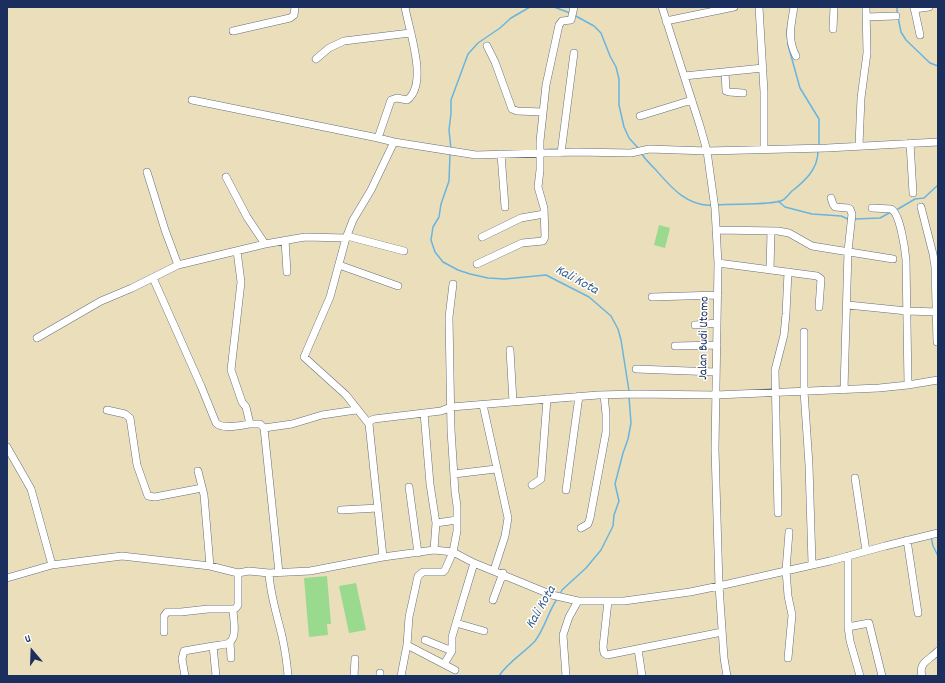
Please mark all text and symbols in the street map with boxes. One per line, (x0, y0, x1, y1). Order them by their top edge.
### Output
water label: Kali Kota (552, 262, 600, 300)
street label: Jalan Budi Utomo (696, 296, 714, 380)
water label: Kali Kota (523, 584, 561, 632)
north arrow (12, 631, 52, 671)
text: U (23, 631, 33, 648)

